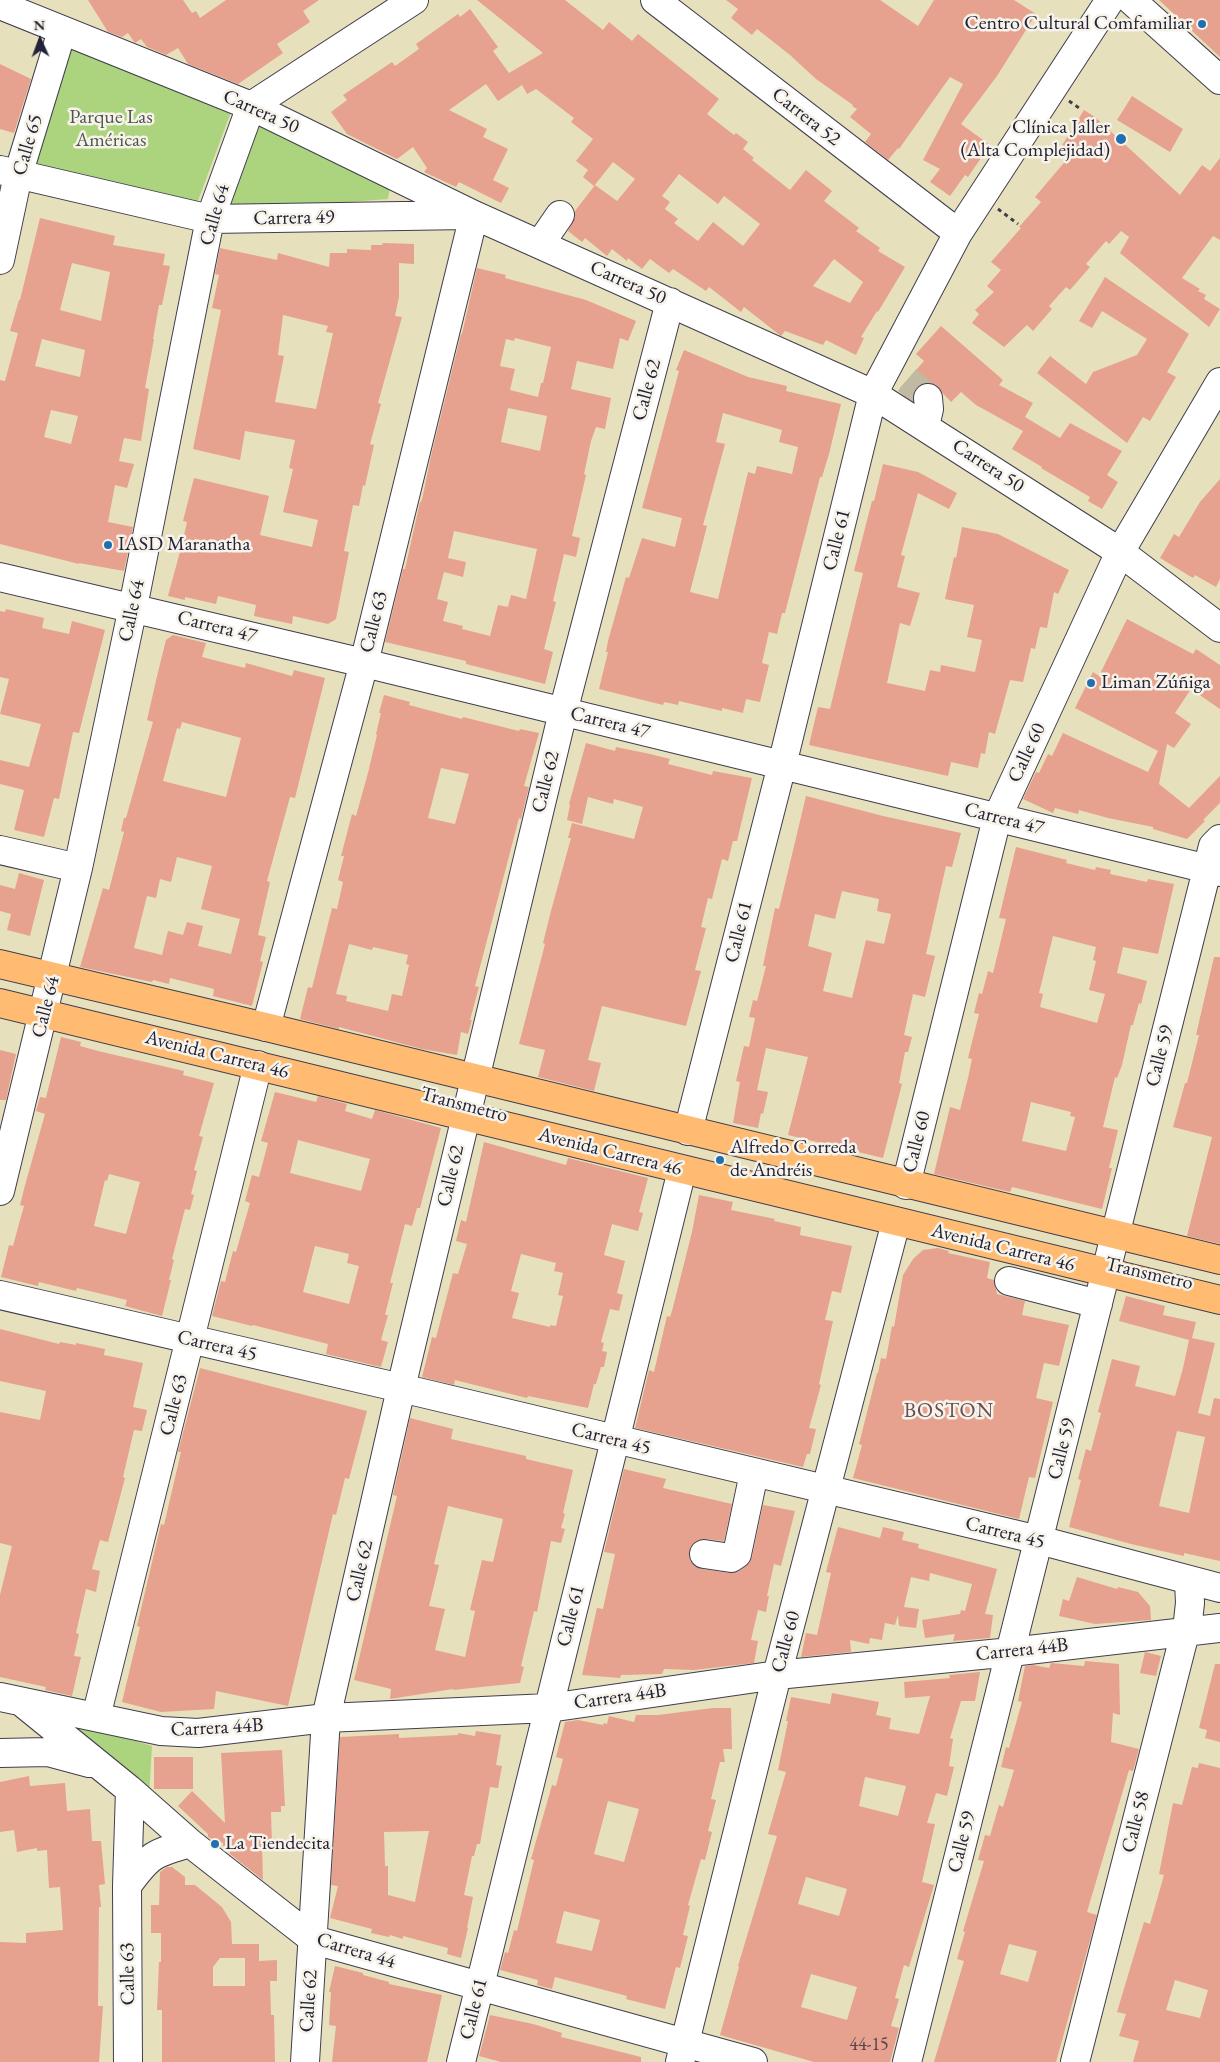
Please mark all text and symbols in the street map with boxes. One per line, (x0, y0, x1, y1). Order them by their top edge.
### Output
place label: Centro Cultural Comfamiliar (964, 12, 1192, 36)
north arrow (15, 15, 65, 65)
text: N (33, 16, 45, 34)
marker: Centro Cultural Comfamiliar (1196, 18, 1208, 30)
street label: Carrera 52 (767, 83, 845, 151)
street label: Carrera 50 (219, 85, 303, 139)
park label: Parque Las Américas (69, 106, 153, 153)
street label: Calle 65 (8, 112, 48, 178)
place label: Clínica Jaller (Alta Complejidad) (961, 116, 1110, 163)
marker: Clínica Jaller (Alta Complejidad) (1114, 132, 1128, 146)
street label: Calle 64 (195, 182, 235, 248)
street label: Carrera 49 (253, 205, 335, 231)
street label: Carrera 50 (586, 256, 670, 310)
street label: Calle 62 (627, 357, 667, 423)
street label: Carrera 50 (947, 434, 1029, 498)
street label: Calle 61 (818, 507, 856, 573)
place label: IASD Maranatha (118, 533, 250, 557)
marker: IASD Maranatha (102, 539, 114, 551)
street label: Calle 64 (114, 578, 150, 644)
street label: Calle 63 (355, 589, 393, 655)
street label: Carrera 47 (175, 606, 259, 648)
place label: Liman Zúñiga (1101, 671, 1210, 695)
marker: Liman Zúñiga (1085, 677, 1097, 689)
street label: Carrera 47 (568, 702, 652, 744)
street label: Calle 60 (1003, 719, 1051, 787)
street label: Calle 62 (527, 749, 565, 815)
street label: Carrera 47 (962, 798, 1046, 840)
street label: Calle 61 (720, 899, 758, 965)
street label: Calle 64 (27, 974, 65, 1040)
street label: Calle 59 (1141, 1023, 1179, 1089)
street label: Avenida Carrera 46 (143, 1026, 291, 1084)
street label: Transmetro (418, 1082, 510, 1128)
street label: Calle 60 (898, 1109, 936, 1175)
street label: Avenida Carrera 46 (536, 1123, 684, 1181)
place label: Alfredo Correda de Andréis (730, 1136, 856, 1183)
street label: Calle 62 (432, 1143, 470, 1209)
marker: Alfredo Correda de Andréis (714, 1154, 726, 1166)
street label: Avenida Carrera 46 (929, 1219, 1077, 1277)
street label: Transmetro (1103, 1252, 1195, 1296)
street label: Carrera 45 (175, 1325, 259, 1367)
street label: Calle 63 (155, 1372, 193, 1438)
district label: BOSTON (903, 1398, 995, 1424)
street label: Calle 59 (1043, 1416, 1081, 1482)
street label: Carrera 45 (569, 1418, 653, 1460)
street label: Carrera 45 (963, 1512, 1047, 1554)
street label: Calle 62 (341, 1538, 379, 1604)
street label: Calle 61 (552, 1583, 590, 1649)
street label: Calle 60 (766, 1609, 806, 1675)
street label: Carrera 44B (975, 1633, 1069, 1667)
street label: Carrera 44B (572, 1679, 668, 1715)
street label: Carrera 44B (170, 1714, 264, 1742)
street label: Calle 58 (1117, 1789, 1155, 1855)
street label: Calle 59 (943, 1809, 981, 1875)
place label: La Tiendecita (225, 1832, 330, 1856)
marker: La Tiendecita (209, 1838, 221, 1850)
street label: Carrera 44 (314, 1928, 398, 1974)
street label: Calle 63 (115, 1942, 141, 2006)
street label: Calle 62 (295, 1969, 323, 2033)
street label: Calle 61 (455, 1976, 493, 2042)
house number: 44-15 (849, 2034, 889, 2056)

